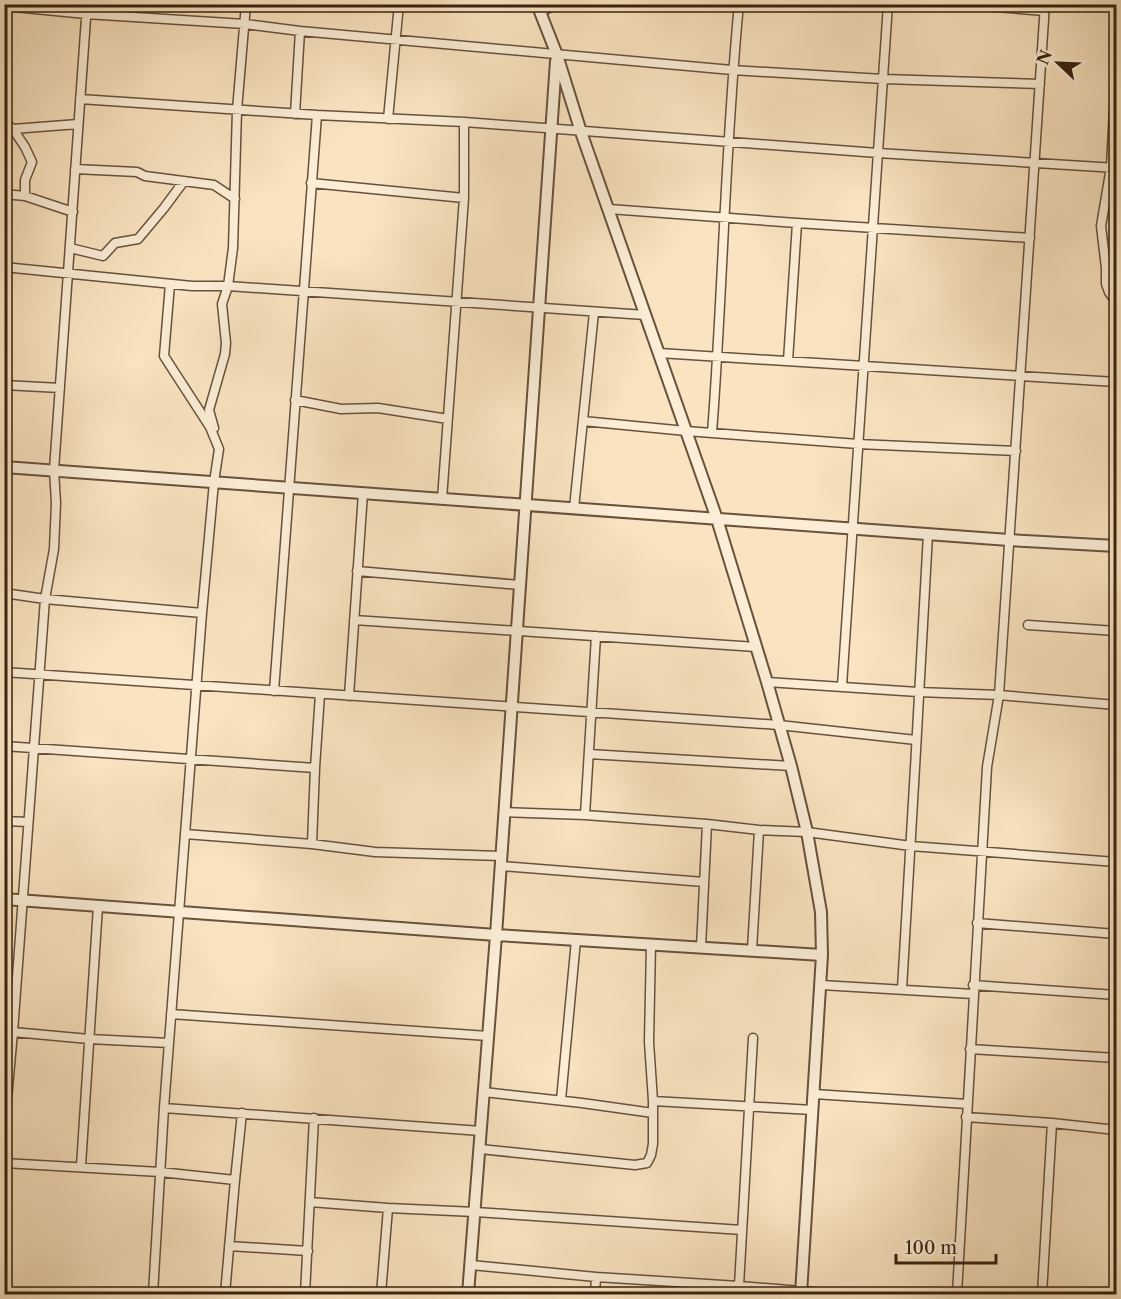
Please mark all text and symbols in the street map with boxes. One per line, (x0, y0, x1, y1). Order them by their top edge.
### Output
north arrow (1028, 33, 1088, 93)
text: N (1032, 47, 1056, 67)
scale bar (896, 1227, 996, 1265)
text: 100 m (905, 1237, 957, 1259)

